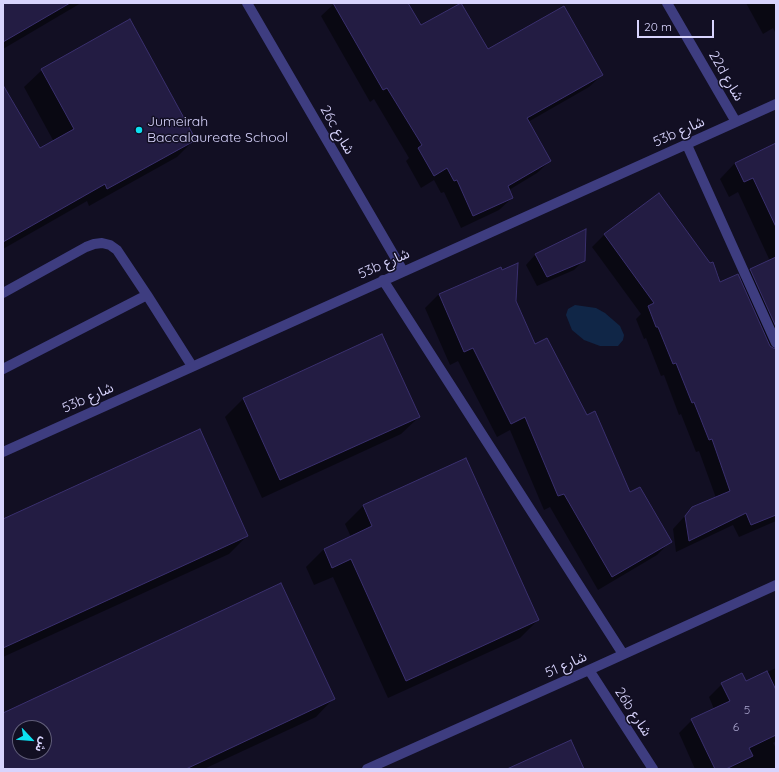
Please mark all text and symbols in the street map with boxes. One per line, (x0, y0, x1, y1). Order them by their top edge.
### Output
scale bar (639, 12, 716, 38)
text: 20 m (644, 19, 672, 34)
street label: 22d شارع (705, 48, 747, 104)
street label: 26c شارع (316, 103, 358, 157)
street label: 53b شارع (651, 113, 707, 151)
place label: Jumeirah Baccalaureate School (147, 114, 288, 146)
marker: Jumeirah Baccalaureate School (134, 125, 144, 135)
street label: 53b شارع (356, 245, 412, 283)
street label: 53b شارع (60, 379, 116, 417)
street label: شارع 51 (543, 648, 589, 682)
street label: 26b شارع (611, 684, 655, 740)
house number: 5 (744, 703, 750, 717)
north arrow (12, 720, 52, 760)
house number: 6 (733, 720, 739, 734)
text: ش (32, 735, 51, 755)

